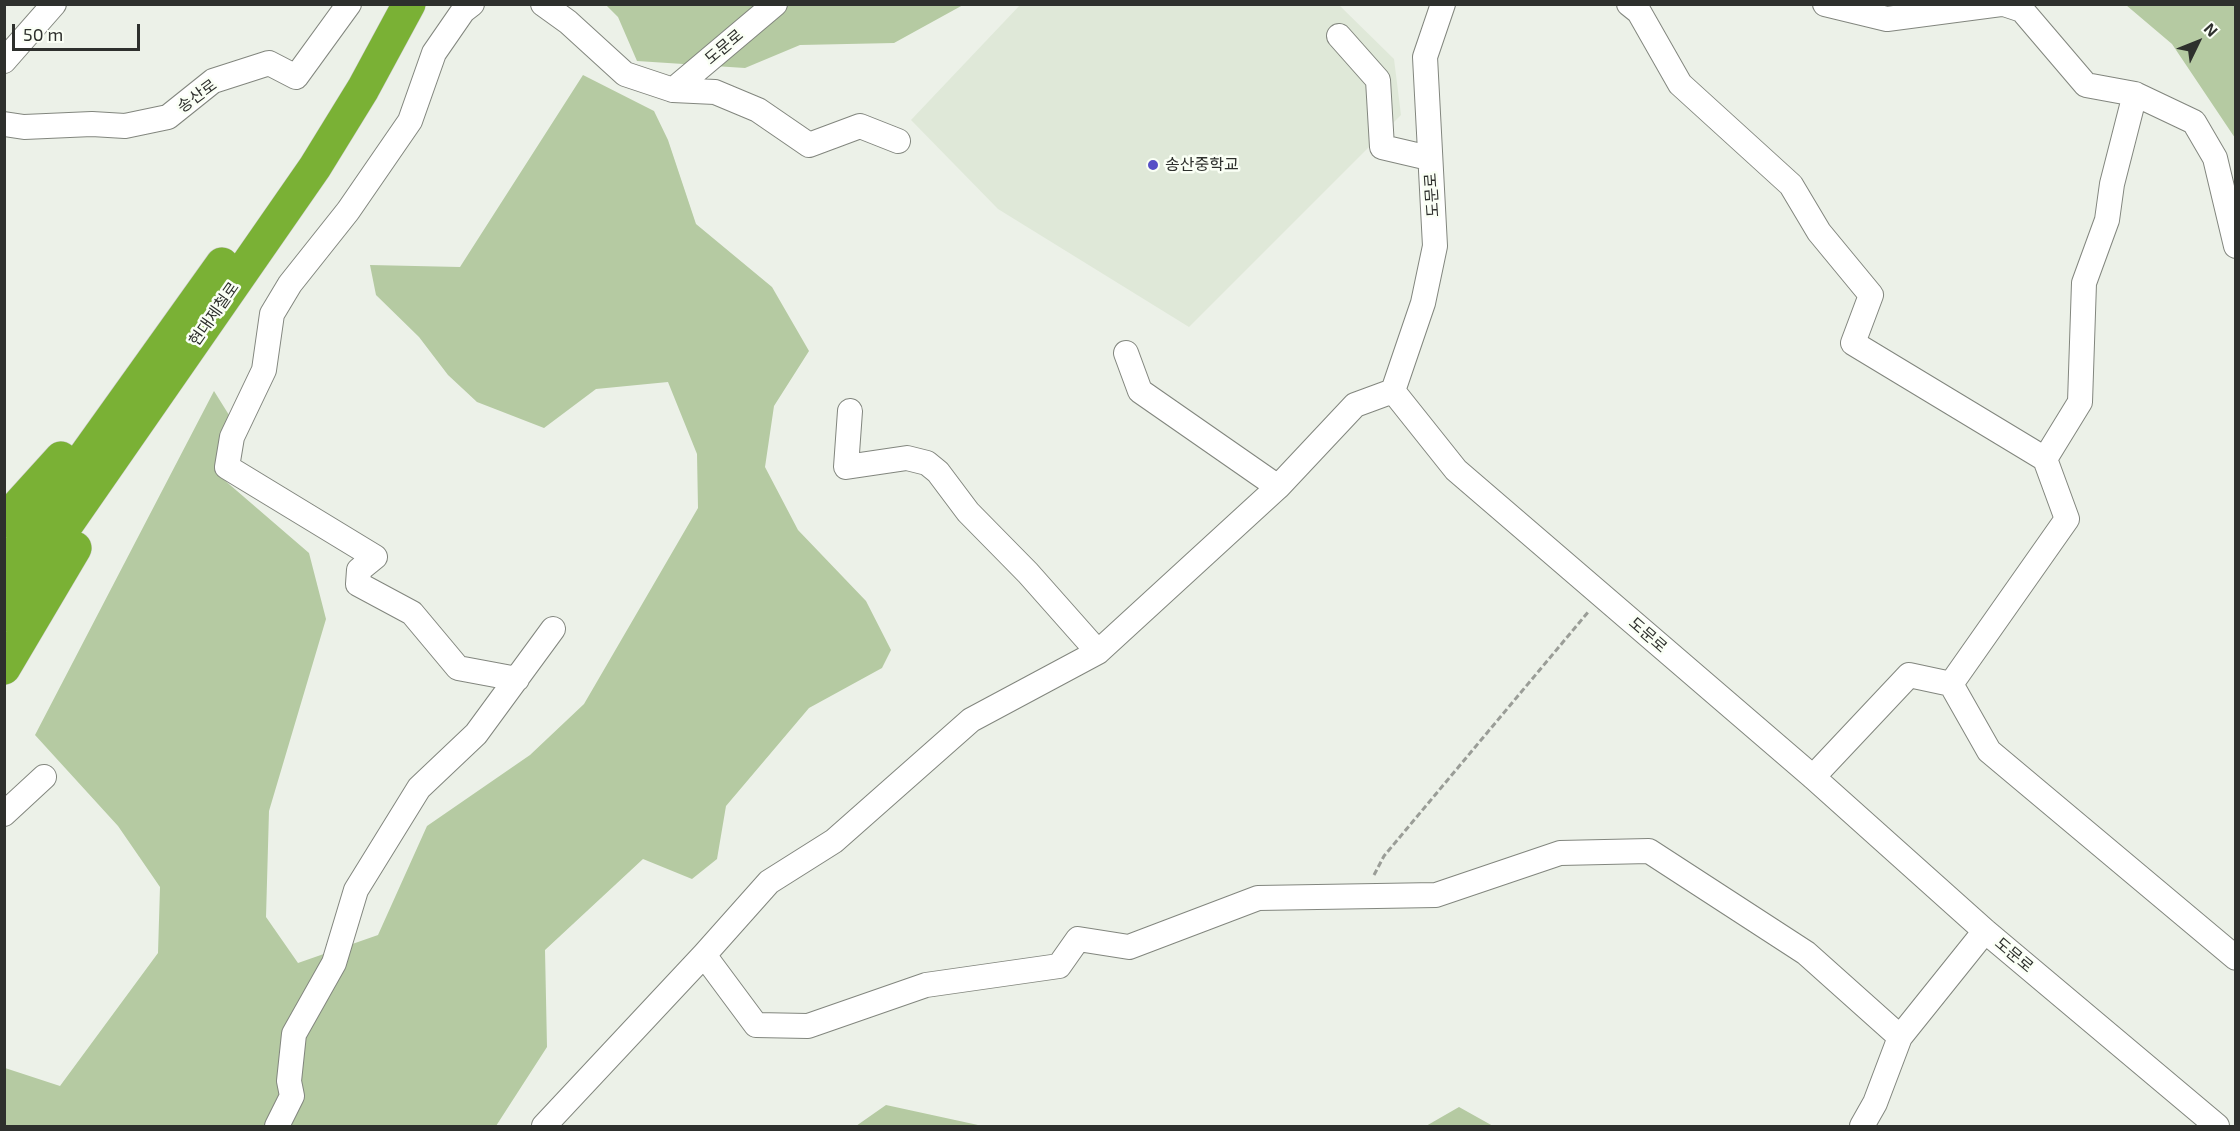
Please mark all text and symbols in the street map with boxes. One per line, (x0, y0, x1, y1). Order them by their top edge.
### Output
scale bar (15, 12, 142, 50)
north arrow (2168, 12, 2228, 72)
text: N (2201, 19, 2222, 40)
text: 50 m (23, 23, 63, 45)
street label: 도문로 (701, 25, 747, 69)
street label: 송산로 (173, 75, 221, 117)
place label: 송산중학교 (1165, 155, 1239, 175)
marker: 송산중학교 (1146, 158, 1160, 172)
street label: 도문로 (1421, 172, 1443, 218)
street label: 현대제철로 (185, 278, 243, 350)
street label: 도문로 (1625, 613, 1671, 657)
street label: 도문로 (1991, 933, 2037, 977)

